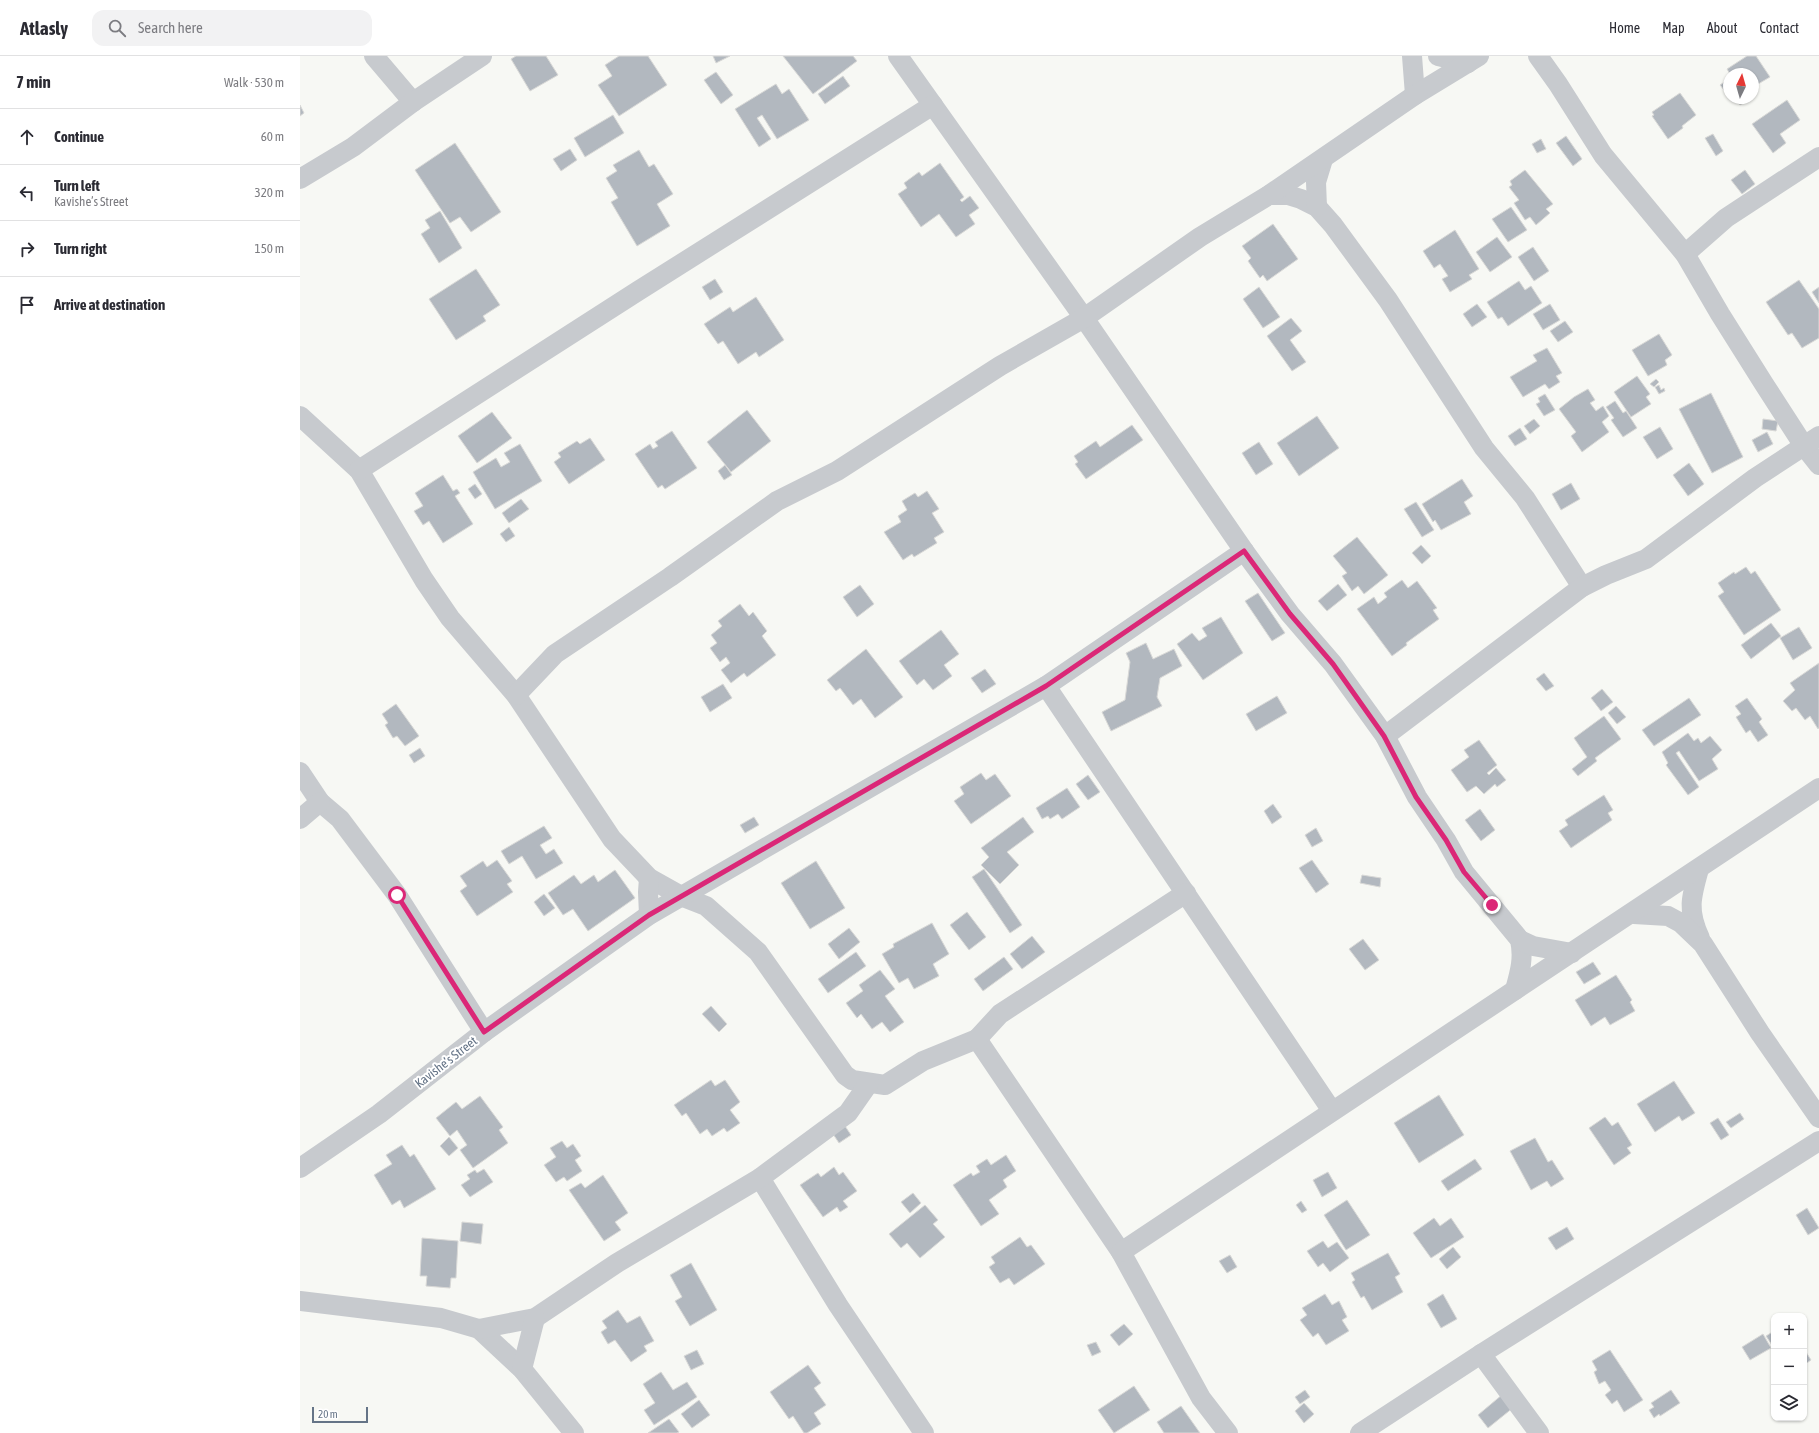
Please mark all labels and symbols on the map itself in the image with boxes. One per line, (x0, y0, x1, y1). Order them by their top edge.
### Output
north arrow (1723, 68, 1759, 104)
route start (388, 886, 406, 904)
route end (1483, 896, 1501, 914)
street label: Kavishe’s Street (412, 1033, 480, 1091)
scale bar (312, 1405, 368, 1424)

